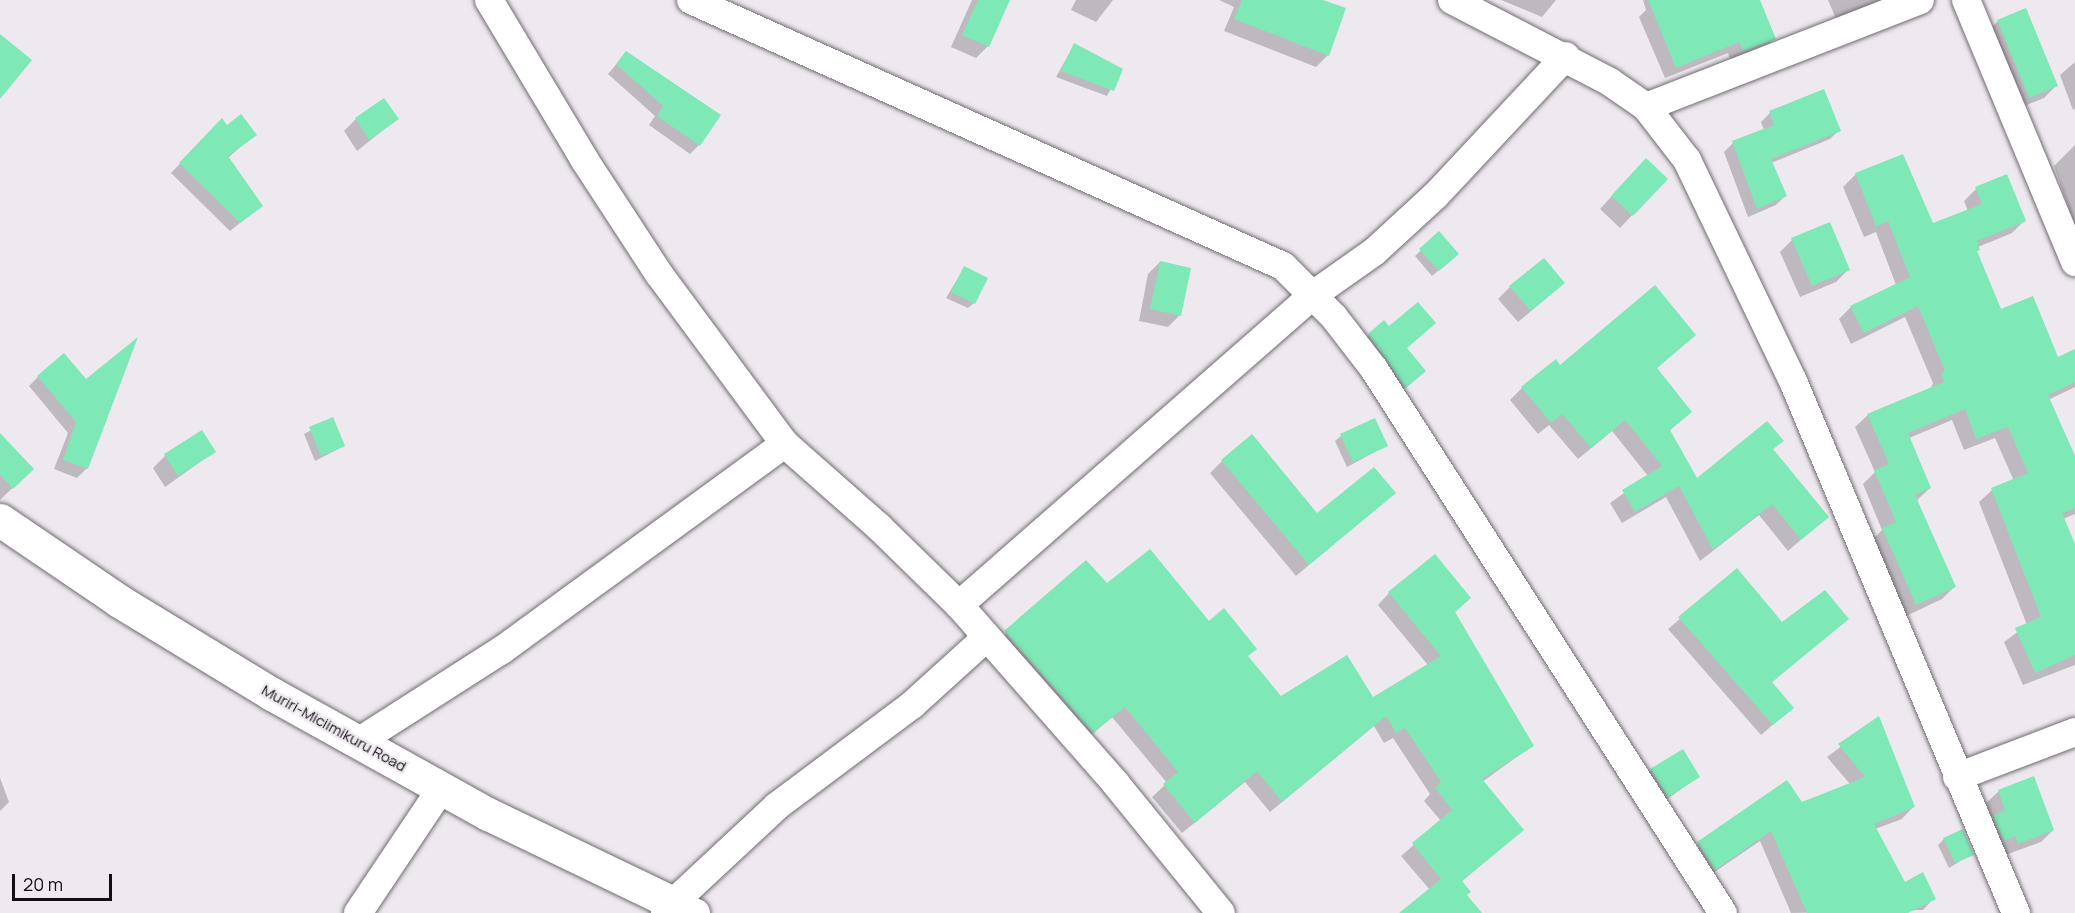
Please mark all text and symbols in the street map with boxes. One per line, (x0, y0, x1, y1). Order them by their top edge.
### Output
street label: Muriri-Miciimikuru Road (259, 681, 409, 775)
scale bar (15, 862, 116, 900)
text: 20 m (23, 872, 63, 896)

